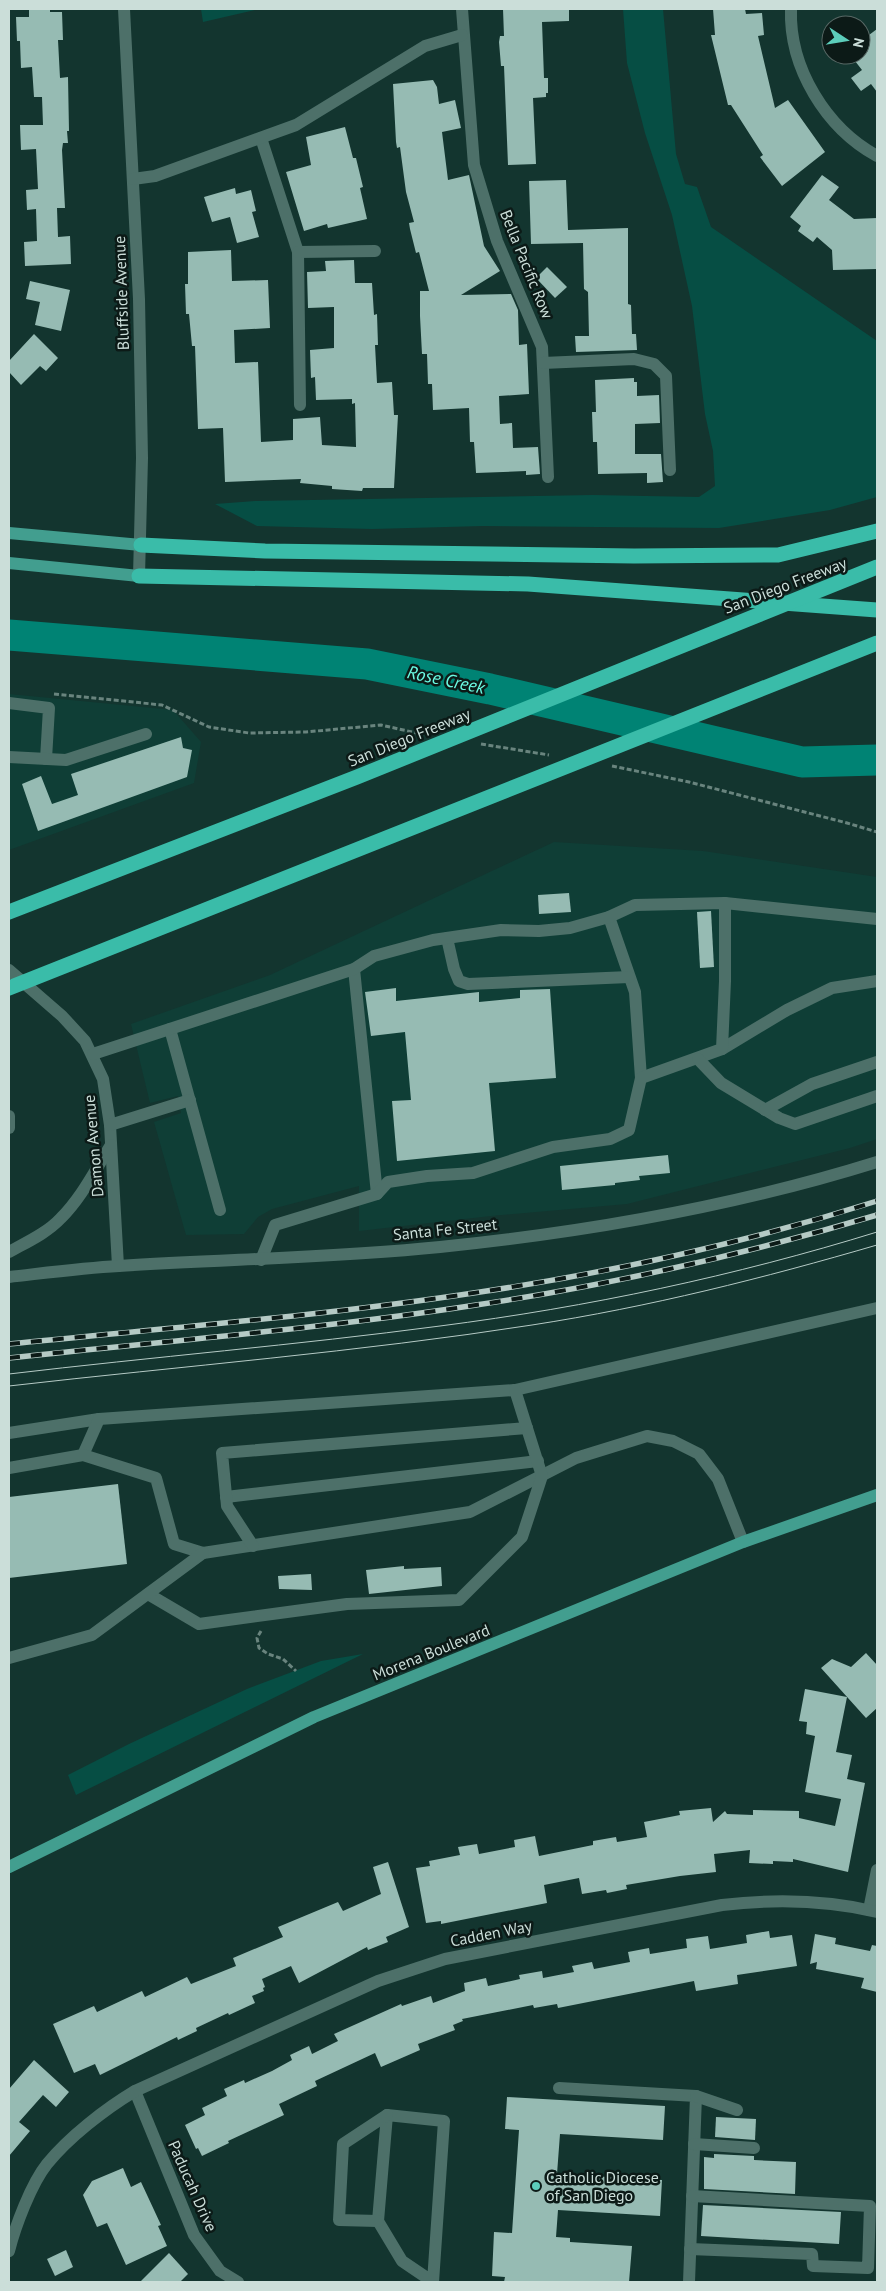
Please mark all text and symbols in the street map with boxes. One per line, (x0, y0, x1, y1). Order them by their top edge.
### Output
north arrow (821, 15, 871, 65)
text: N (849, 36, 868, 49)
street label: Bella Pacific Row (496, 207, 558, 322)
street label: Bluffside Avenue (109, 236, 133, 350)
street label: San Diego Freeway (721, 552, 850, 618)
water label: Rose Creek (405, 660, 488, 699)
street label: San Diego Freeway (345, 703, 474, 771)
street label: Damon Avenue (79, 1094, 107, 1198)
street label: Santa Fe Street (392, 1214, 499, 1244)
street label: Morena Boulevard (370, 1619, 492, 1685)
street label: Cadden Way (448, 1915, 534, 1951)
street label: Paducah Drive (164, 2137, 222, 2235)
place label: Catholic Diocese of San Diego (546, 2167, 659, 2205)
marker: Catholic Diocese of San Diego (530, 2180, 542, 2192)

